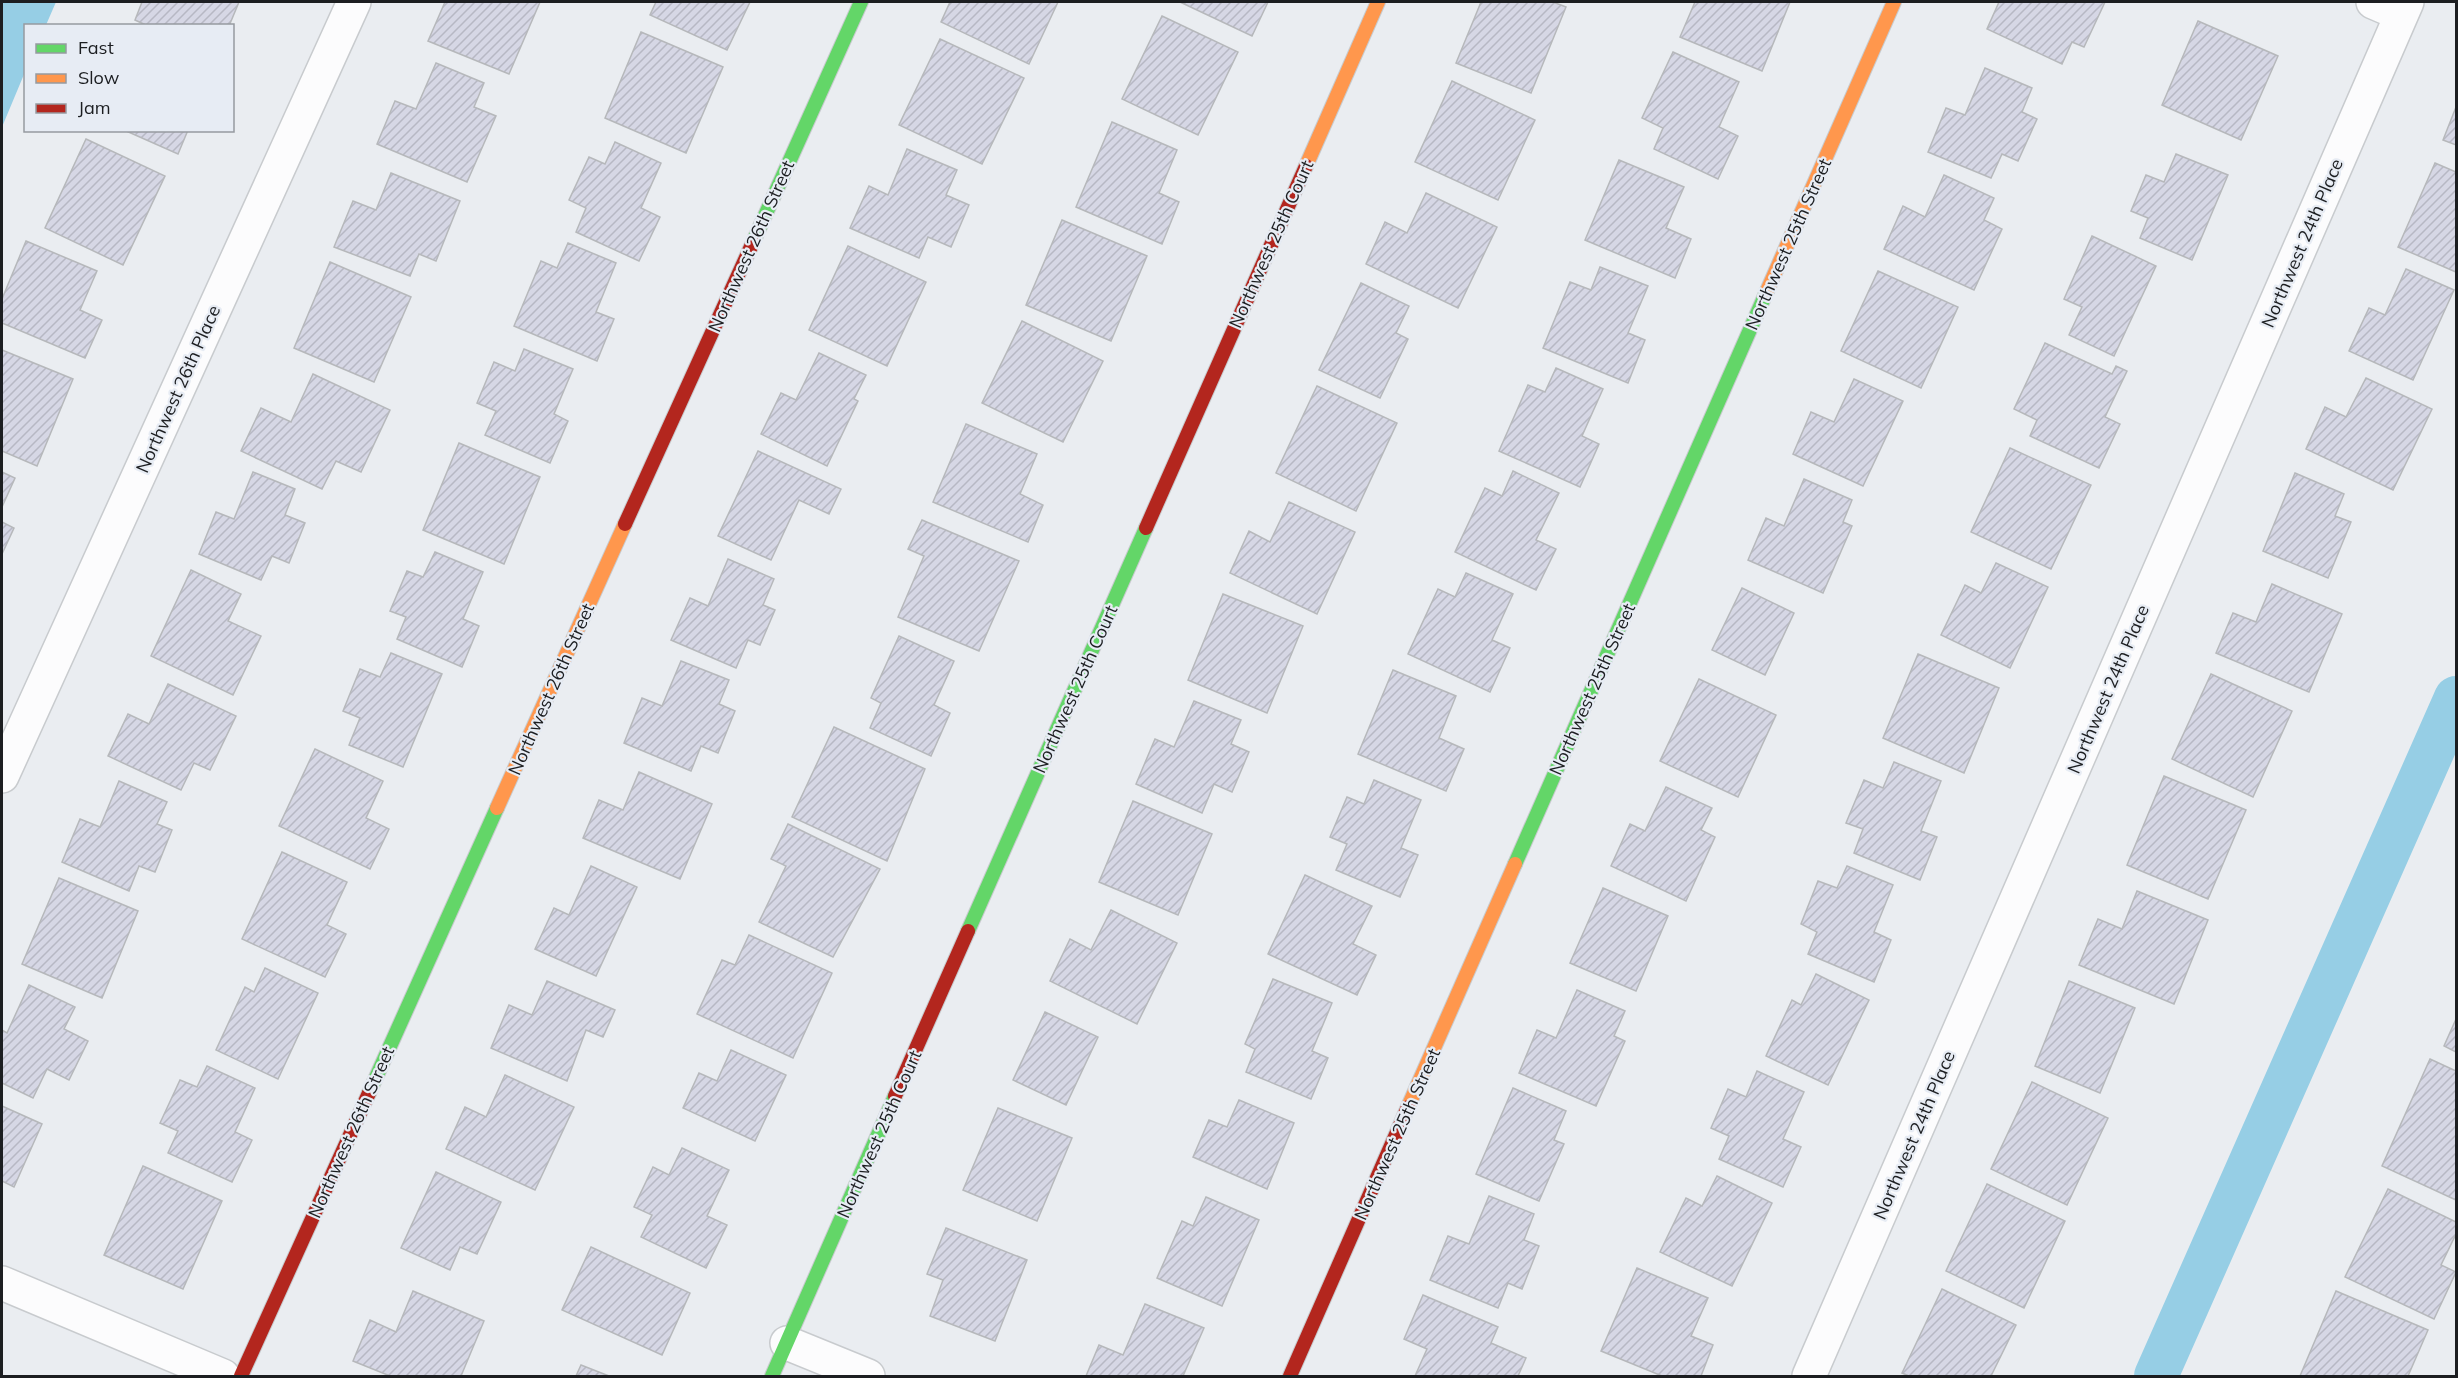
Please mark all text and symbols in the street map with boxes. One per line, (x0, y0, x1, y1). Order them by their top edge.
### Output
legend (24, 24, 234, 132)
text: Fast (78, 36, 114, 59)
text: Slow (78, 66, 120, 89)
text: Jam (78, 96, 111, 119)
street label: Northwest 25th Street (1740, 155, 1836, 333)
street label: Northwest 24th Place (2256, 155, 2348, 331)
street label: Northwest 25th Court (1224, 156, 1318, 332)
street label: Northwest 26th Street (703, 157, 799, 335)
street label: Northwest 26th Place (131, 302, 225, 476)
street label: Northwest 26th Street (503, 600, 599, 778)
street label: Northwest 25th Street (1544, 600, 1640, 778)
street label: Northwest 25th Court (1028, 601, 1122, 777)
street label: Northwest 24th Place (2062, 601, 2154, 777)
street label: Northwest 26th Street (303, 1043, 399, 1221)
street label: Northwest 25th Street (1349, 1045, 1445, 1223)
street label: Northwest 25th Court (832, 1046, 926, 1222)
street label: Northwest 24th Place (1868, 1047, 1960, 1223)

